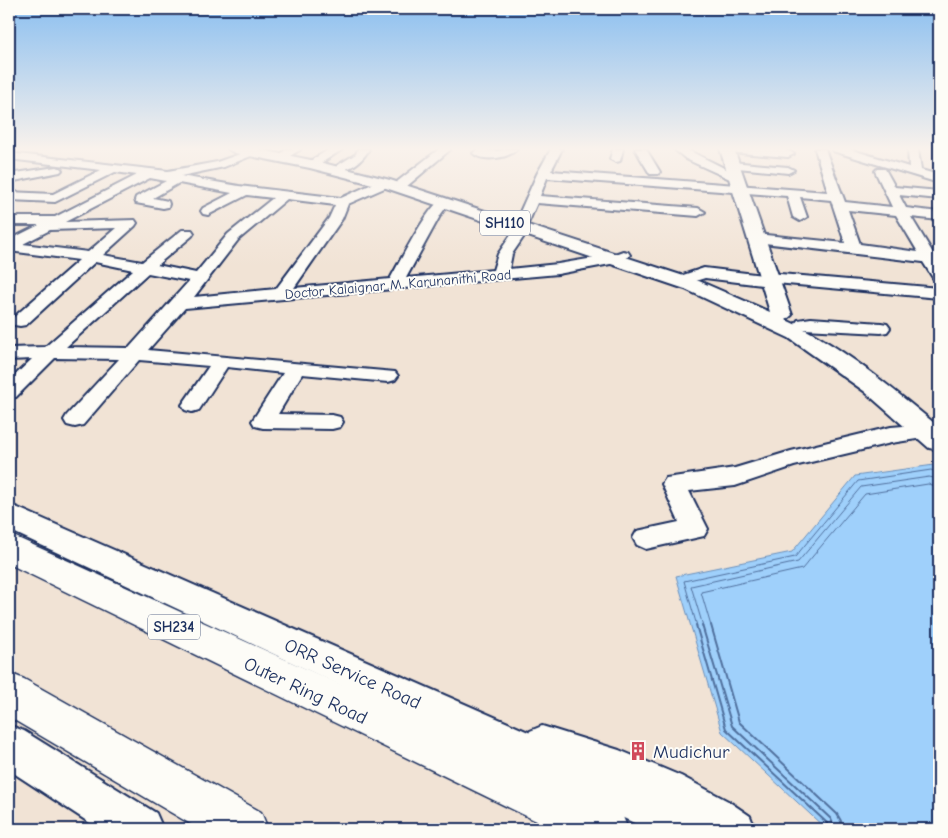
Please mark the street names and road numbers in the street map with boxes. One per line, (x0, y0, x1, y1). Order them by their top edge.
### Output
road number: SH110 (480, 210, 530, 236)
street label: Doctor Kalaignar M. Karunanithi Road (284, 266, 512, 303)
road number: SH234 (148, 614, 200, 640)
street label: ORR Service Road (281, 634, 424, 714)
street label: Outer Ring Road (240, 653, 371, 729)

